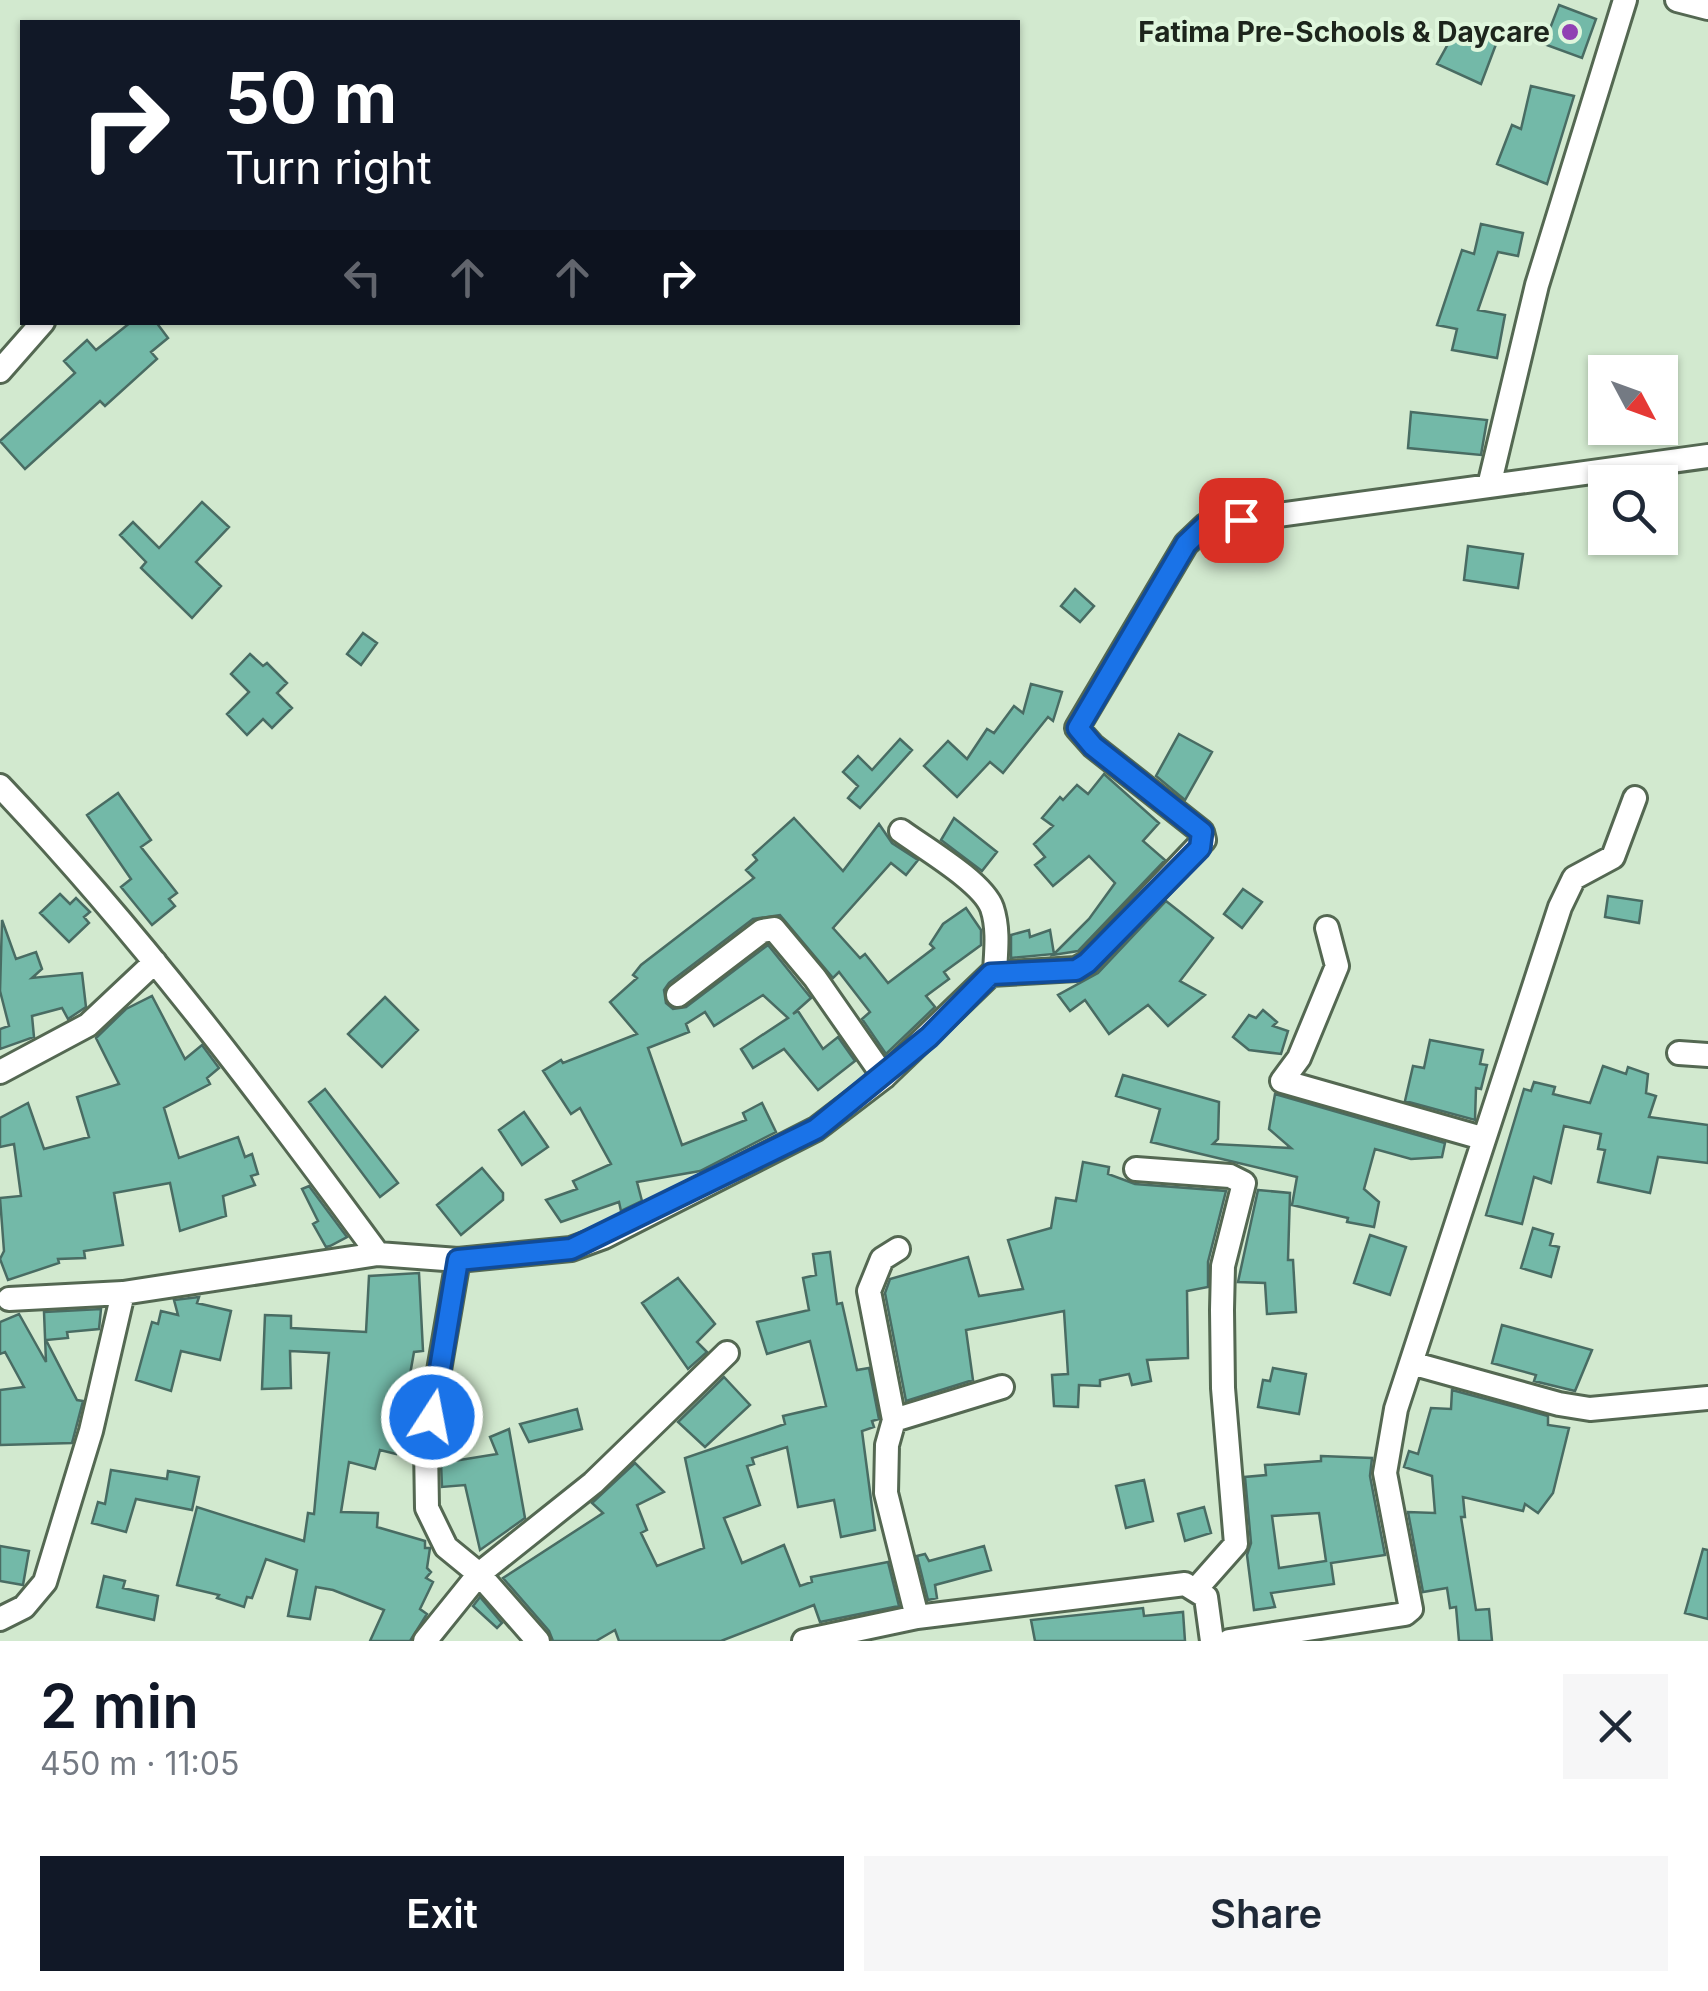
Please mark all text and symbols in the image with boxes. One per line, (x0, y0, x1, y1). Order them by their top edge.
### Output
place label: Fatima Pre-Schools & Daycare (1138, 15, 1550, 49)
marker: Fatima Pre-Schools & Daycare (1559, 21, 1581, 43)
text: 50 m (225, 55, 397, 140)
icon: right (60, 60, 190, 190)
text: Turn right (225, 140, 432, 195)
icon: left (335, 250, 390, 305)
icon: ahead (440, 250, 495, 305)
icon: ahead (545, 250, 600, 305)
icon: right (650, 250, 705, 305)
north arrow (1588, 355, 1678, 445)
map controls (1588, 355, 1678, 555)
button: search (1588, 465, 1678, 555)
pin (1199, 478, 1284, 563)
icon: arrive (1214, 493, 1269, 548)
position arrow (380, 1365, 484, 1469)
text: 2 min (40, 1670, 199, 1742)
button: close (1563, 1674, 1668, 1779)
text: 450 m · 11:05 (40, 1744, 239, 1783)
button: Exit (40, 1856, 844, 1971)
button: Share (864, 1856, 1668, 1971)

